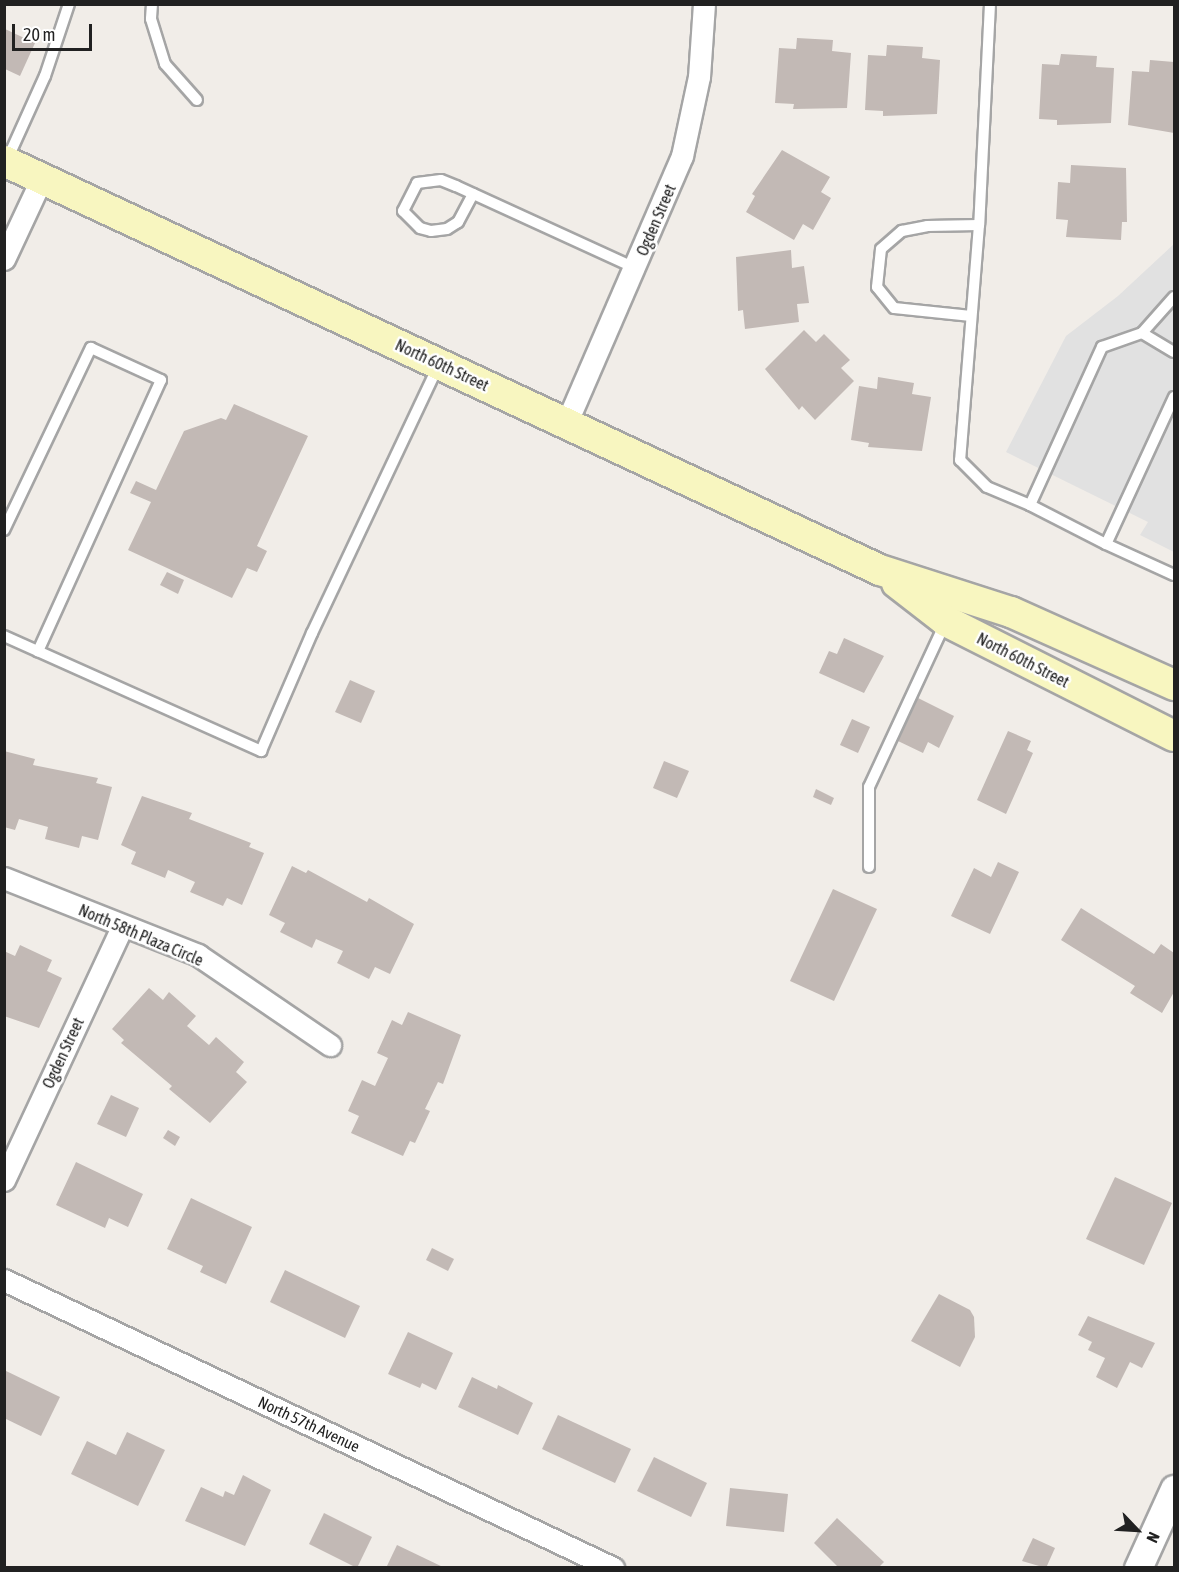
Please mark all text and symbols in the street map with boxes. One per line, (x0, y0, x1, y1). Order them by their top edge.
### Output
scale bar (15, 12, 94, 50)
text: 20 m (23, 24, 55, 45)
street label: Ogden Street (632, 181, 680, 259)
street label: North 60th Street (392, 335, 492, 395)
street label: North 60th Street (974, 629, 1072, 691)
street label: North 58th Plaza Circle (76, 900, 206, 970)
street label: Ogden Street (38, 1015, 88, 1091)
street label: North 57th Avenue (255, 1392, 363, 1456)
north arrow (1107, 1500, 1167, 1560)
text: N (1143, 1530, 1163, 1546)

